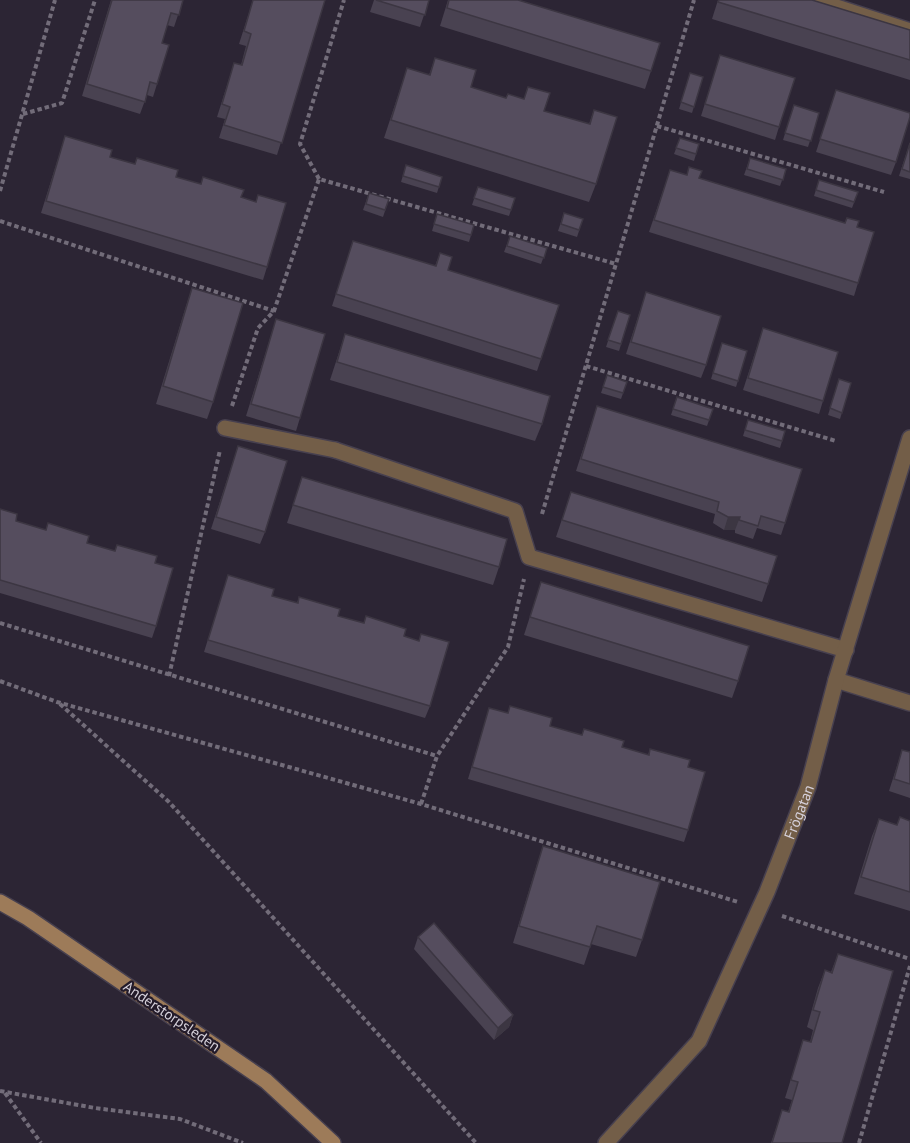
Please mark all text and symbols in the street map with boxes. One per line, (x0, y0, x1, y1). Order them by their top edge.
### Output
street label: Frögatan (779, 782, 818, 842)
street label: Anderstorpsleden (120, 977, 224, 1055)

